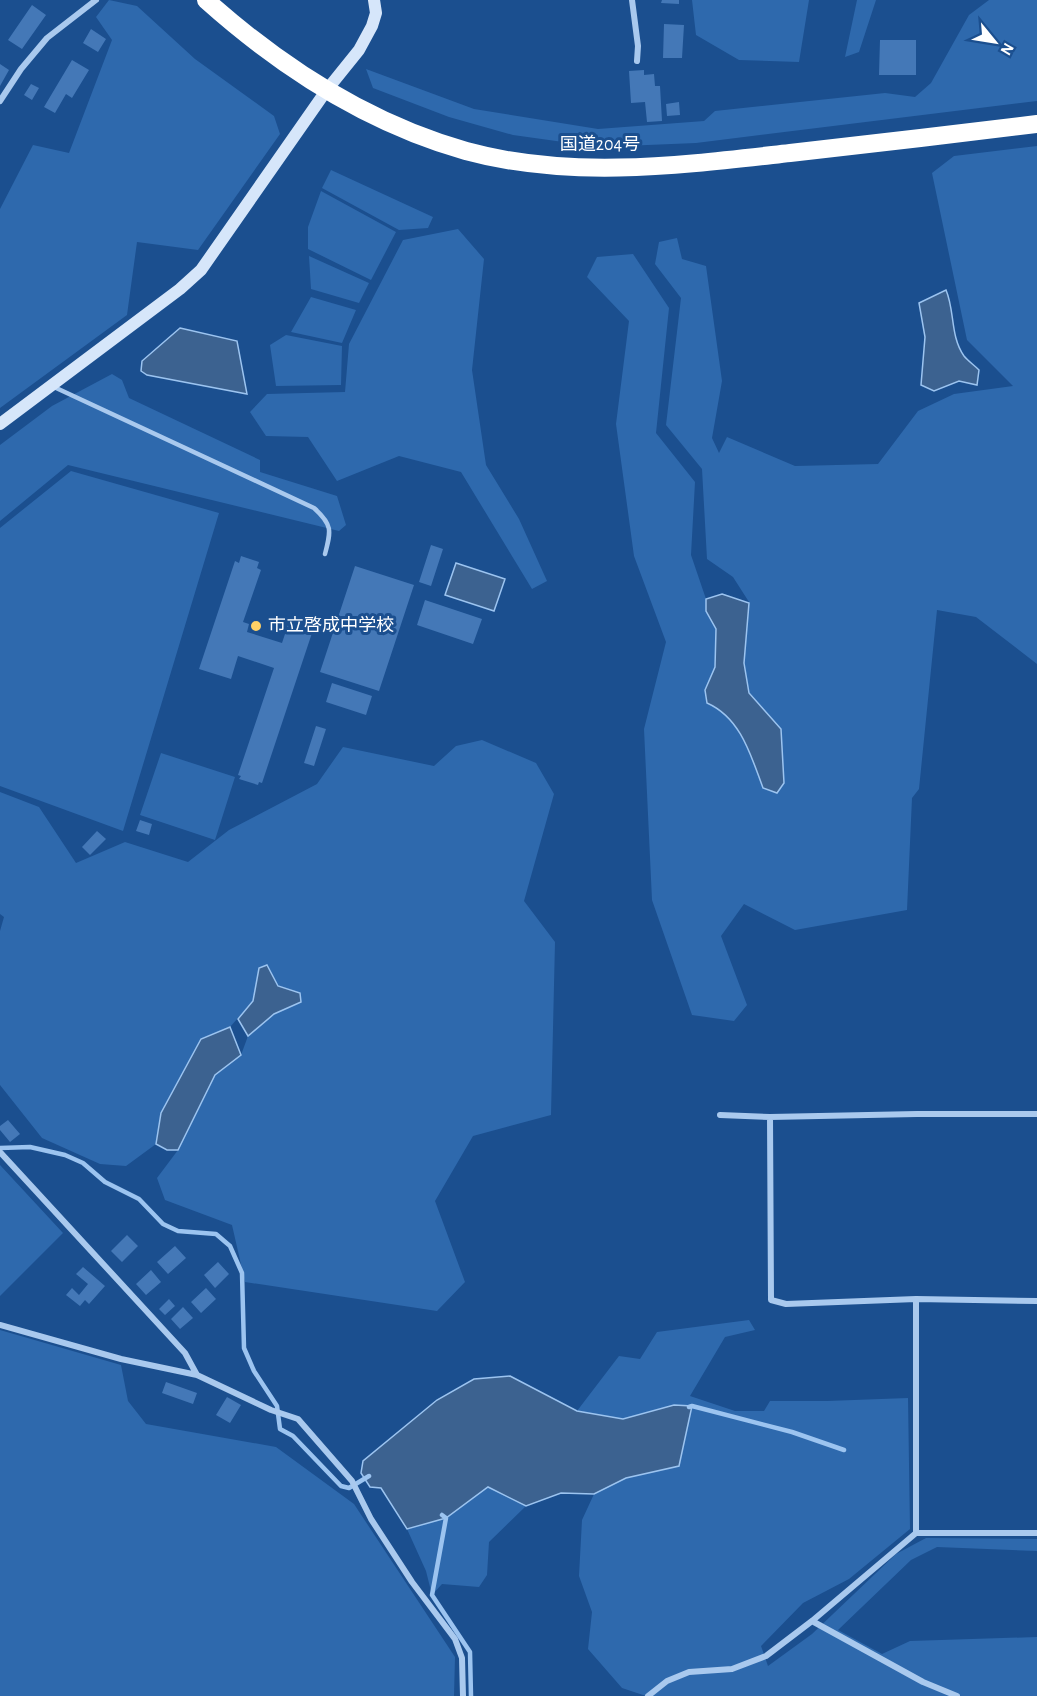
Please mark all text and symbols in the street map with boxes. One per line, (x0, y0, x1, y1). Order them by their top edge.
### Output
north arrow (965, 12, 1025, 72)
text: N (997, 40, 1017, 58)
street label: 国道204号 (560, 134, 640, 154)
place label: 市立啓成中学校 (268, 615, 394, 635)
marker: 市立啓成中学校 (249, 619, 263, 633)

